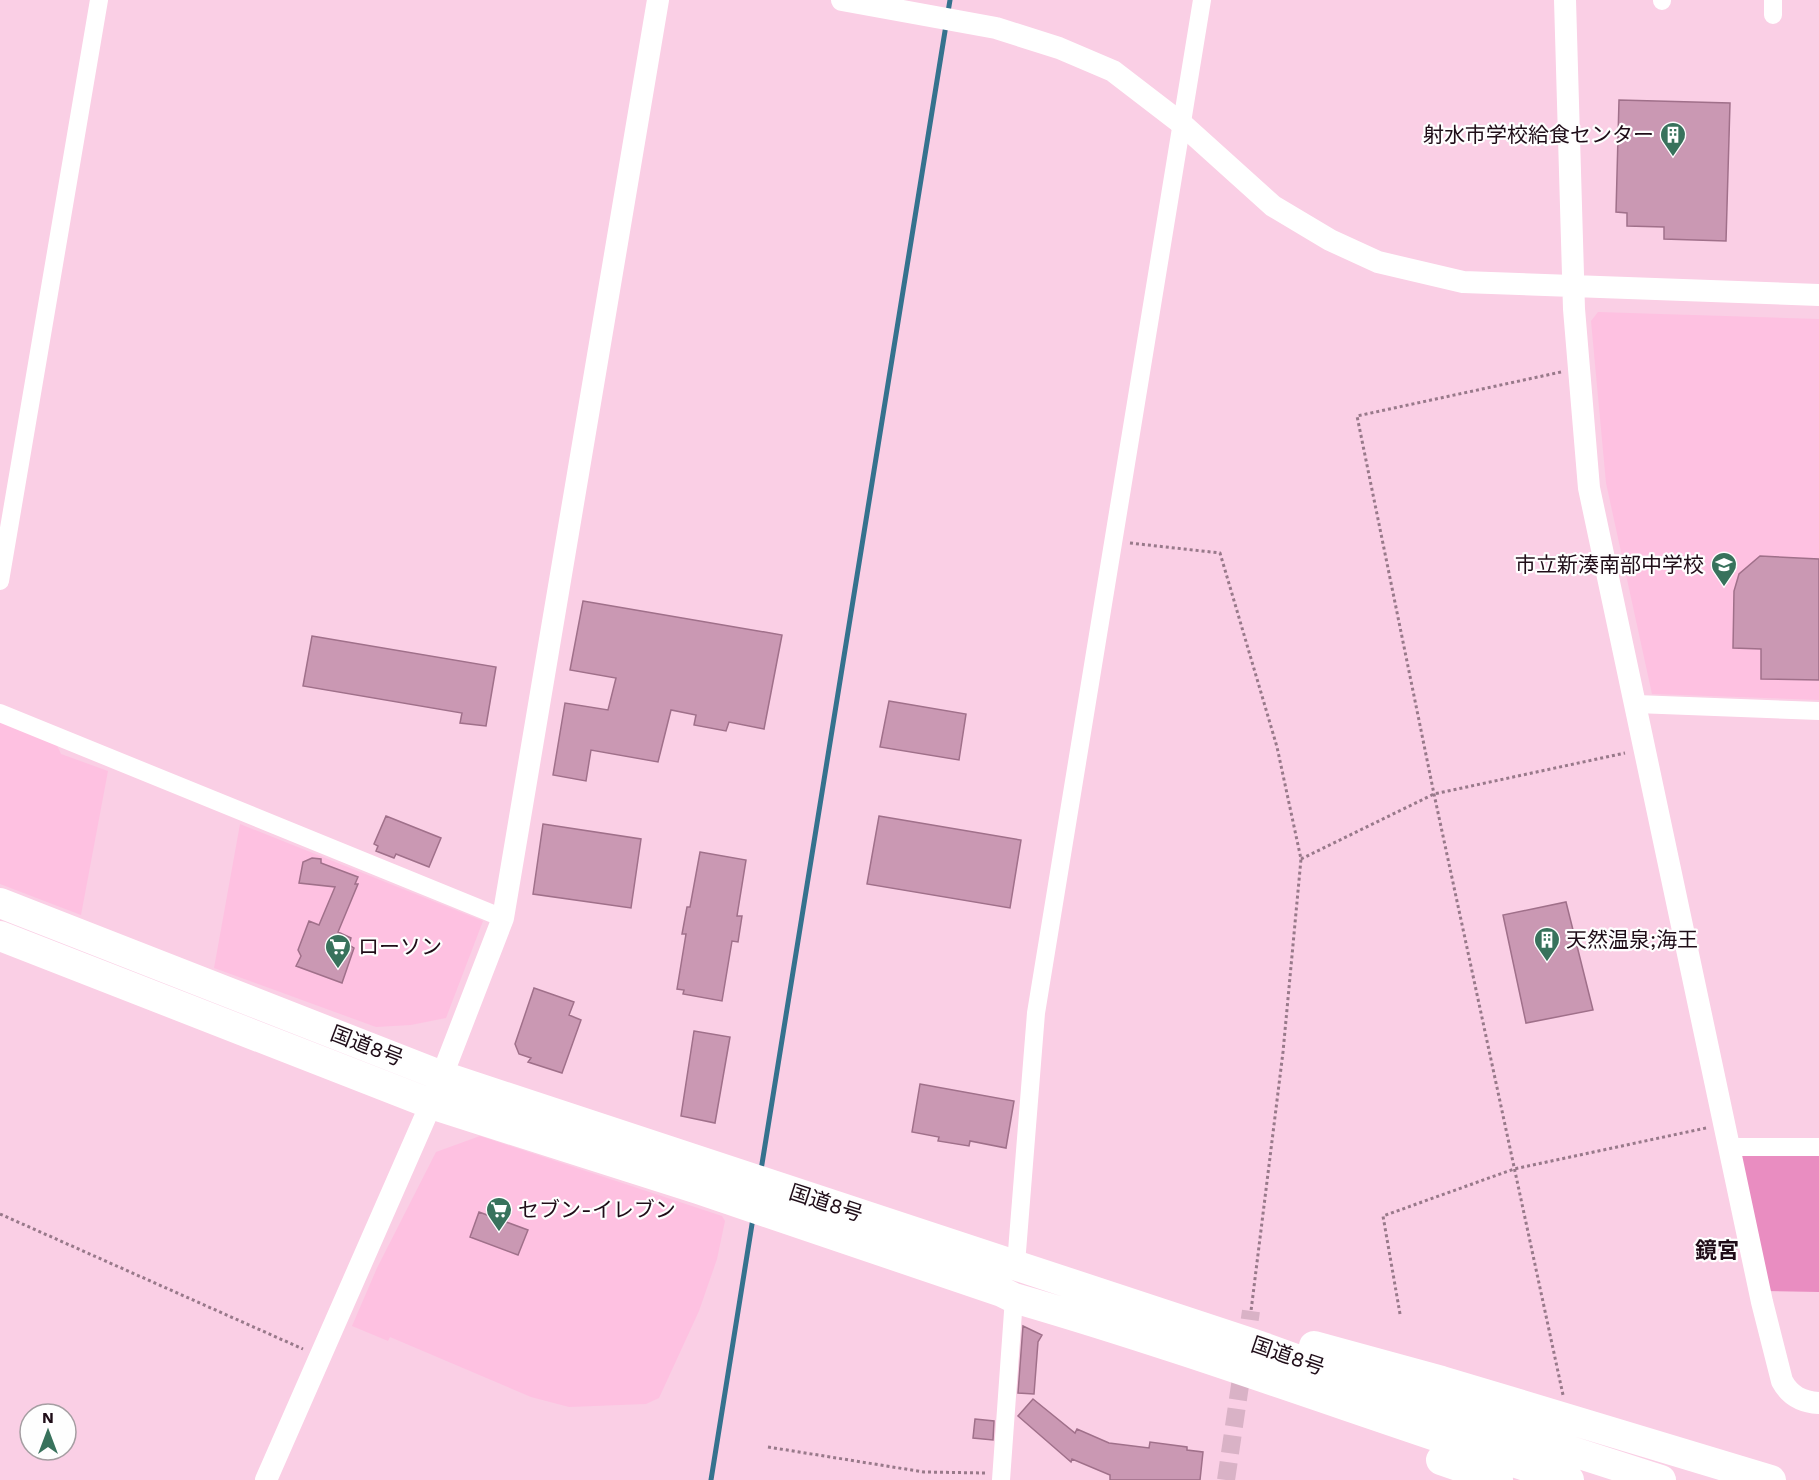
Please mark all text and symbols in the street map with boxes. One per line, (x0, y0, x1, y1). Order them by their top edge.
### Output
building icon: 射水市学校給食センター (1658, 120, 1688, 158)
place label: 射水市学校給食センター (1423, 122, 1654, 147)
school or university icon: 市立新湊南部中学校 (1709, 550, 1739, 588)
place label: 市立新湊南部中学校 (1515, 552, 1704, 577)
building icon: 天然温泉;海王 (1532, 925, 1562, 963)
place label: 天然温泉;海王 (1566, 927, 1698, 952)
supermarket icon: ローソン (323, 932, 353, 970)
place label: ローソン (358, 934, 442, 959)
street label: 国道8号 (327, 1020, 407, 1071)
street label: 国道8号 (786, 1179, 866, 1226)
supermarket icon: セブン-イレブン (484, 1195, 514, 1233)
place label: セブン-イレブン (518, 1197, 676, 1222)
district label: 鏡宮 (1695, 1238, 1739, 1263)
street label: 国道8号 (1248, 1331, 1328, 1380)
north arrow (18, 1402, 78, 1462)
text: N (42, 1408, 54, 1427)

